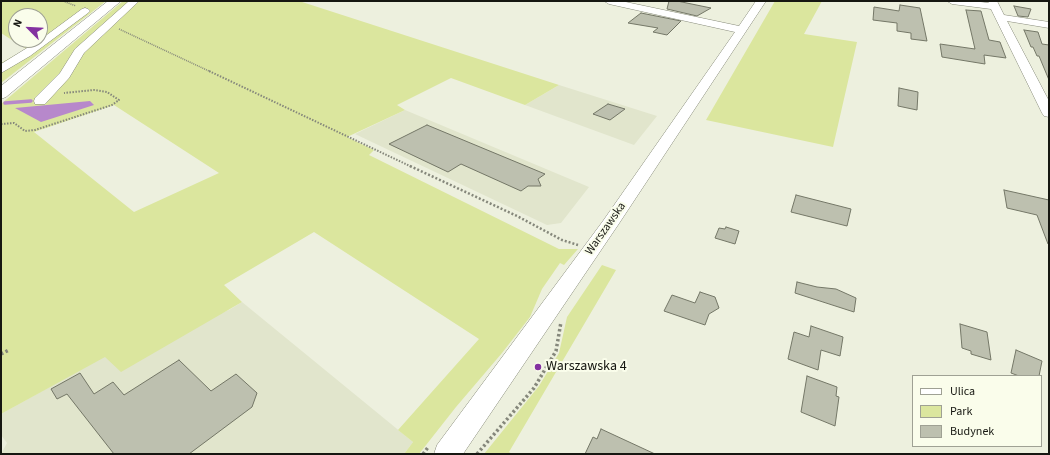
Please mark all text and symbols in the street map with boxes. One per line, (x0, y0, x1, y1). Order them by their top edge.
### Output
north arrow (8, 8, 48, 48)
text: N (9, 17, 26, 30)
street label: Warszawska (583, 200, 629, 258)
place label: Warszawska 4 (546, 359, 627, 375)
marker: Warszawska 4 (533, 362, 543, 372)
legend (912, 375, 1042, 447)
text: Ulica (950, 383, 975, 400)
text: Park (950, 403, 972, 420)
text: Budynek (950, 423, 994, 440)

